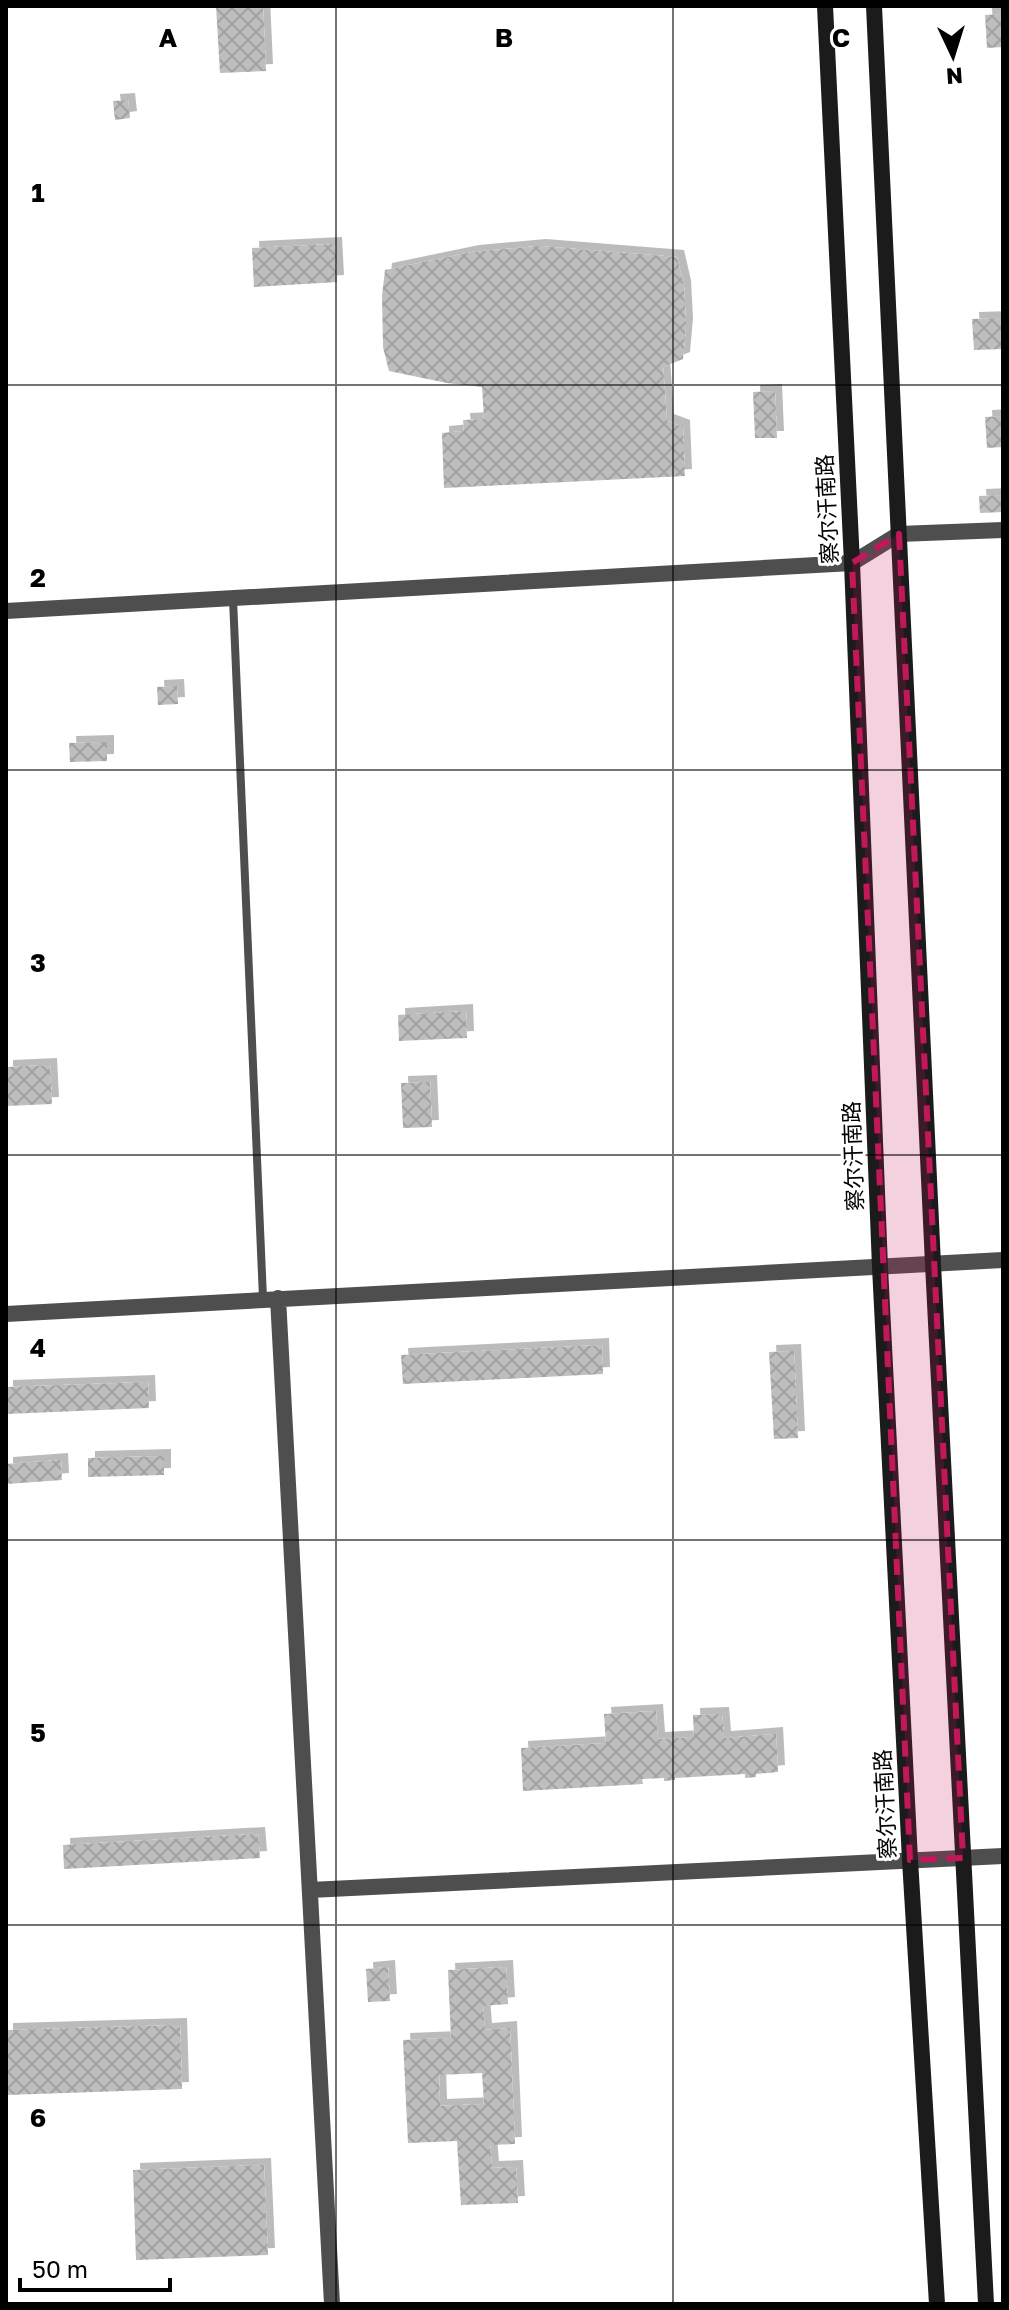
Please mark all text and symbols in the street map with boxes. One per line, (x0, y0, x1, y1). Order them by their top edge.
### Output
north arrow (913, 16, 993, 96)
text: A (159, 22, 178, 53)
text: B (495, 22, 513, 53)
text: C (832, 22, 850, 53)
text: N (945, 62, 964, 91)
text: 1 (31, 177, 45, 208)
street label: 察尔汗南路 (810, 453, 843, 565)
text: 2 (30, 562, 46, 593)
text: 3 (30, 947, 46, 978)
street label: 察尔汗南路 (837, 1101, 868, 1211)
text: 4 (30, 1332, 46, 1363)
text: 5 (30, 1717, 46, 1748)
street label: 察尔汗南路 (868, 1748, 901, 1860)
text: 6 (30, 2102, 46, 2133)
scale bar (20, 2242, 170, 2292)
text: 50 m (32, 2254, 88, 2283)

